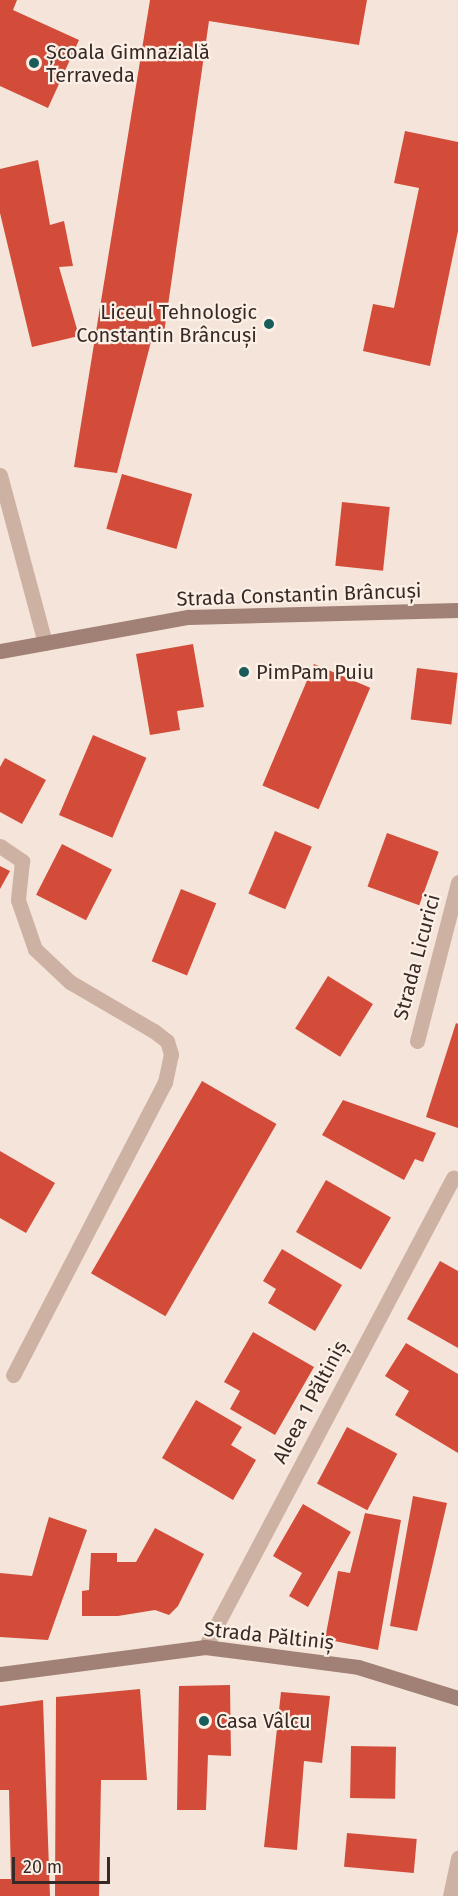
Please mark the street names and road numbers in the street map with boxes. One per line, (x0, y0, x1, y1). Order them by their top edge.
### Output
street label: Strada Constantin Brâncuși (176, 579, 422, 611)
street label: Strada Licurici (389, 891, 445, 1023)
street label: Aleea 1 Păltiniș (268, 1337, 352, 1467)
street label: Strada Păltiniș (203, 1617, 335, 1655)

